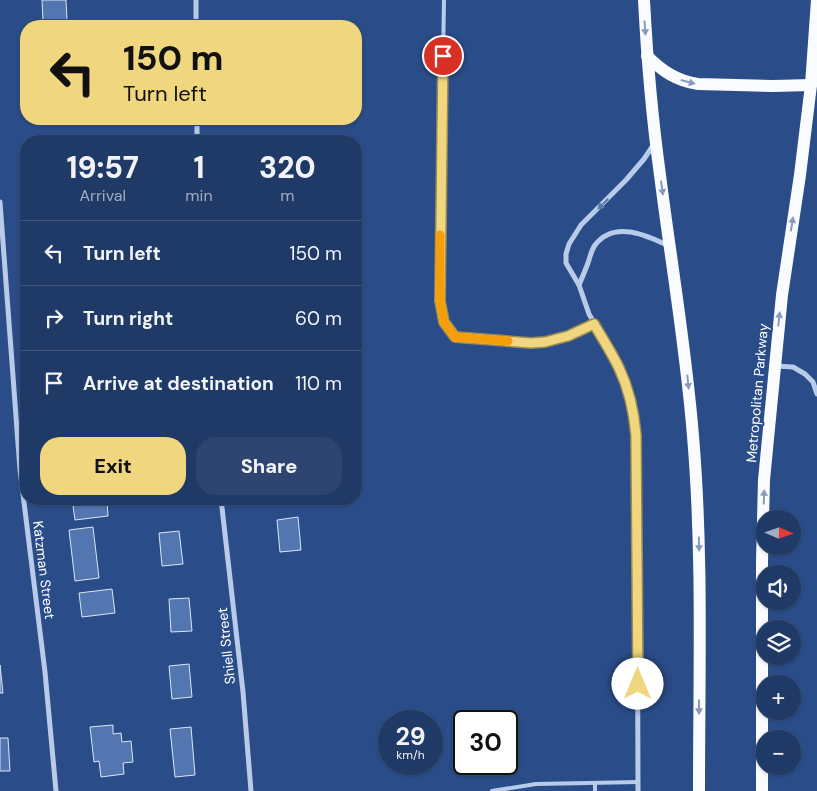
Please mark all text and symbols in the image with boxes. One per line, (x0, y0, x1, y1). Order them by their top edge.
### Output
one-way arrow (642, 20, 650, 36)
text: 150 m (123, 35, 223, 81)
pin (422, 35, 464, 77)
icon: left (40, 40, 105, 105)
icon: arrive (429, 42, 457, 70)
one-way arrow (681, 78, 696, 86)
text: Turn left (123, 79, 207, 108)
text: 19:57 (66, 148, 139, 187)
text: 1 (193, 148, 205, 187)
text: 320 (259, 148, 316, 187)
one-way arrow (658, 181, 666, 197)
text: Arrival (79, 185, 126, 206)
text: min (185, 185, 213, 206)
text: m (280, 185, 294, 206)
one-way arrow (597, 198, 609, 210)
one-way arrow (788, 216, 796, 232)
icon: left (40, 239, 68, 267)
text: Turn left (83, 241, 161, 266)
text: 150 m (290, 241, 342, 266)
icon: right (40, 304, 68, 332)
text: Turn right (83, 306, 173, 331)
text: 60 m (295, 306, 342, 331)
one-way arrow (775, 311, 783, 327)
street label: Metropolitan Parkway (742, 322, 772, 463)
icon: arrive (40, 369, 68, 397)
text: Arrive at destination (83, 371, 274, 396)
text: 110 m (295, 371, 342, 396)
one-way arrow (684, 375, 692, 391)
button: Exit (40, 437, 186, 495)
button: Share (196, 437, 342, 495)
one-way arrow (760, 489, 768, 505)
north arrow (756, 510, 801, 555)
map controls (756, 510, 801, 775)
street label: Katzman Street (29, 520, 59, 620)
one-way arrow (695, 537, 703, 553)
button: sound (756, 565, 801, 610)
street label: Shiell Street (213, 607, 239, 685)
button: layers (756, 620, 801, 665)
position arrow (611, 657, 663, 709)
button: + (756, 675, 801, 720)
one-way arrow (695, 699, 703, 715)
speed limit sign: 30 (453, 710, 518, 775)
text: 29 (395, 720, 426, 753)
button: − (756, 730, 801, 775)
text: km/h (396, 747, 425, 763)

